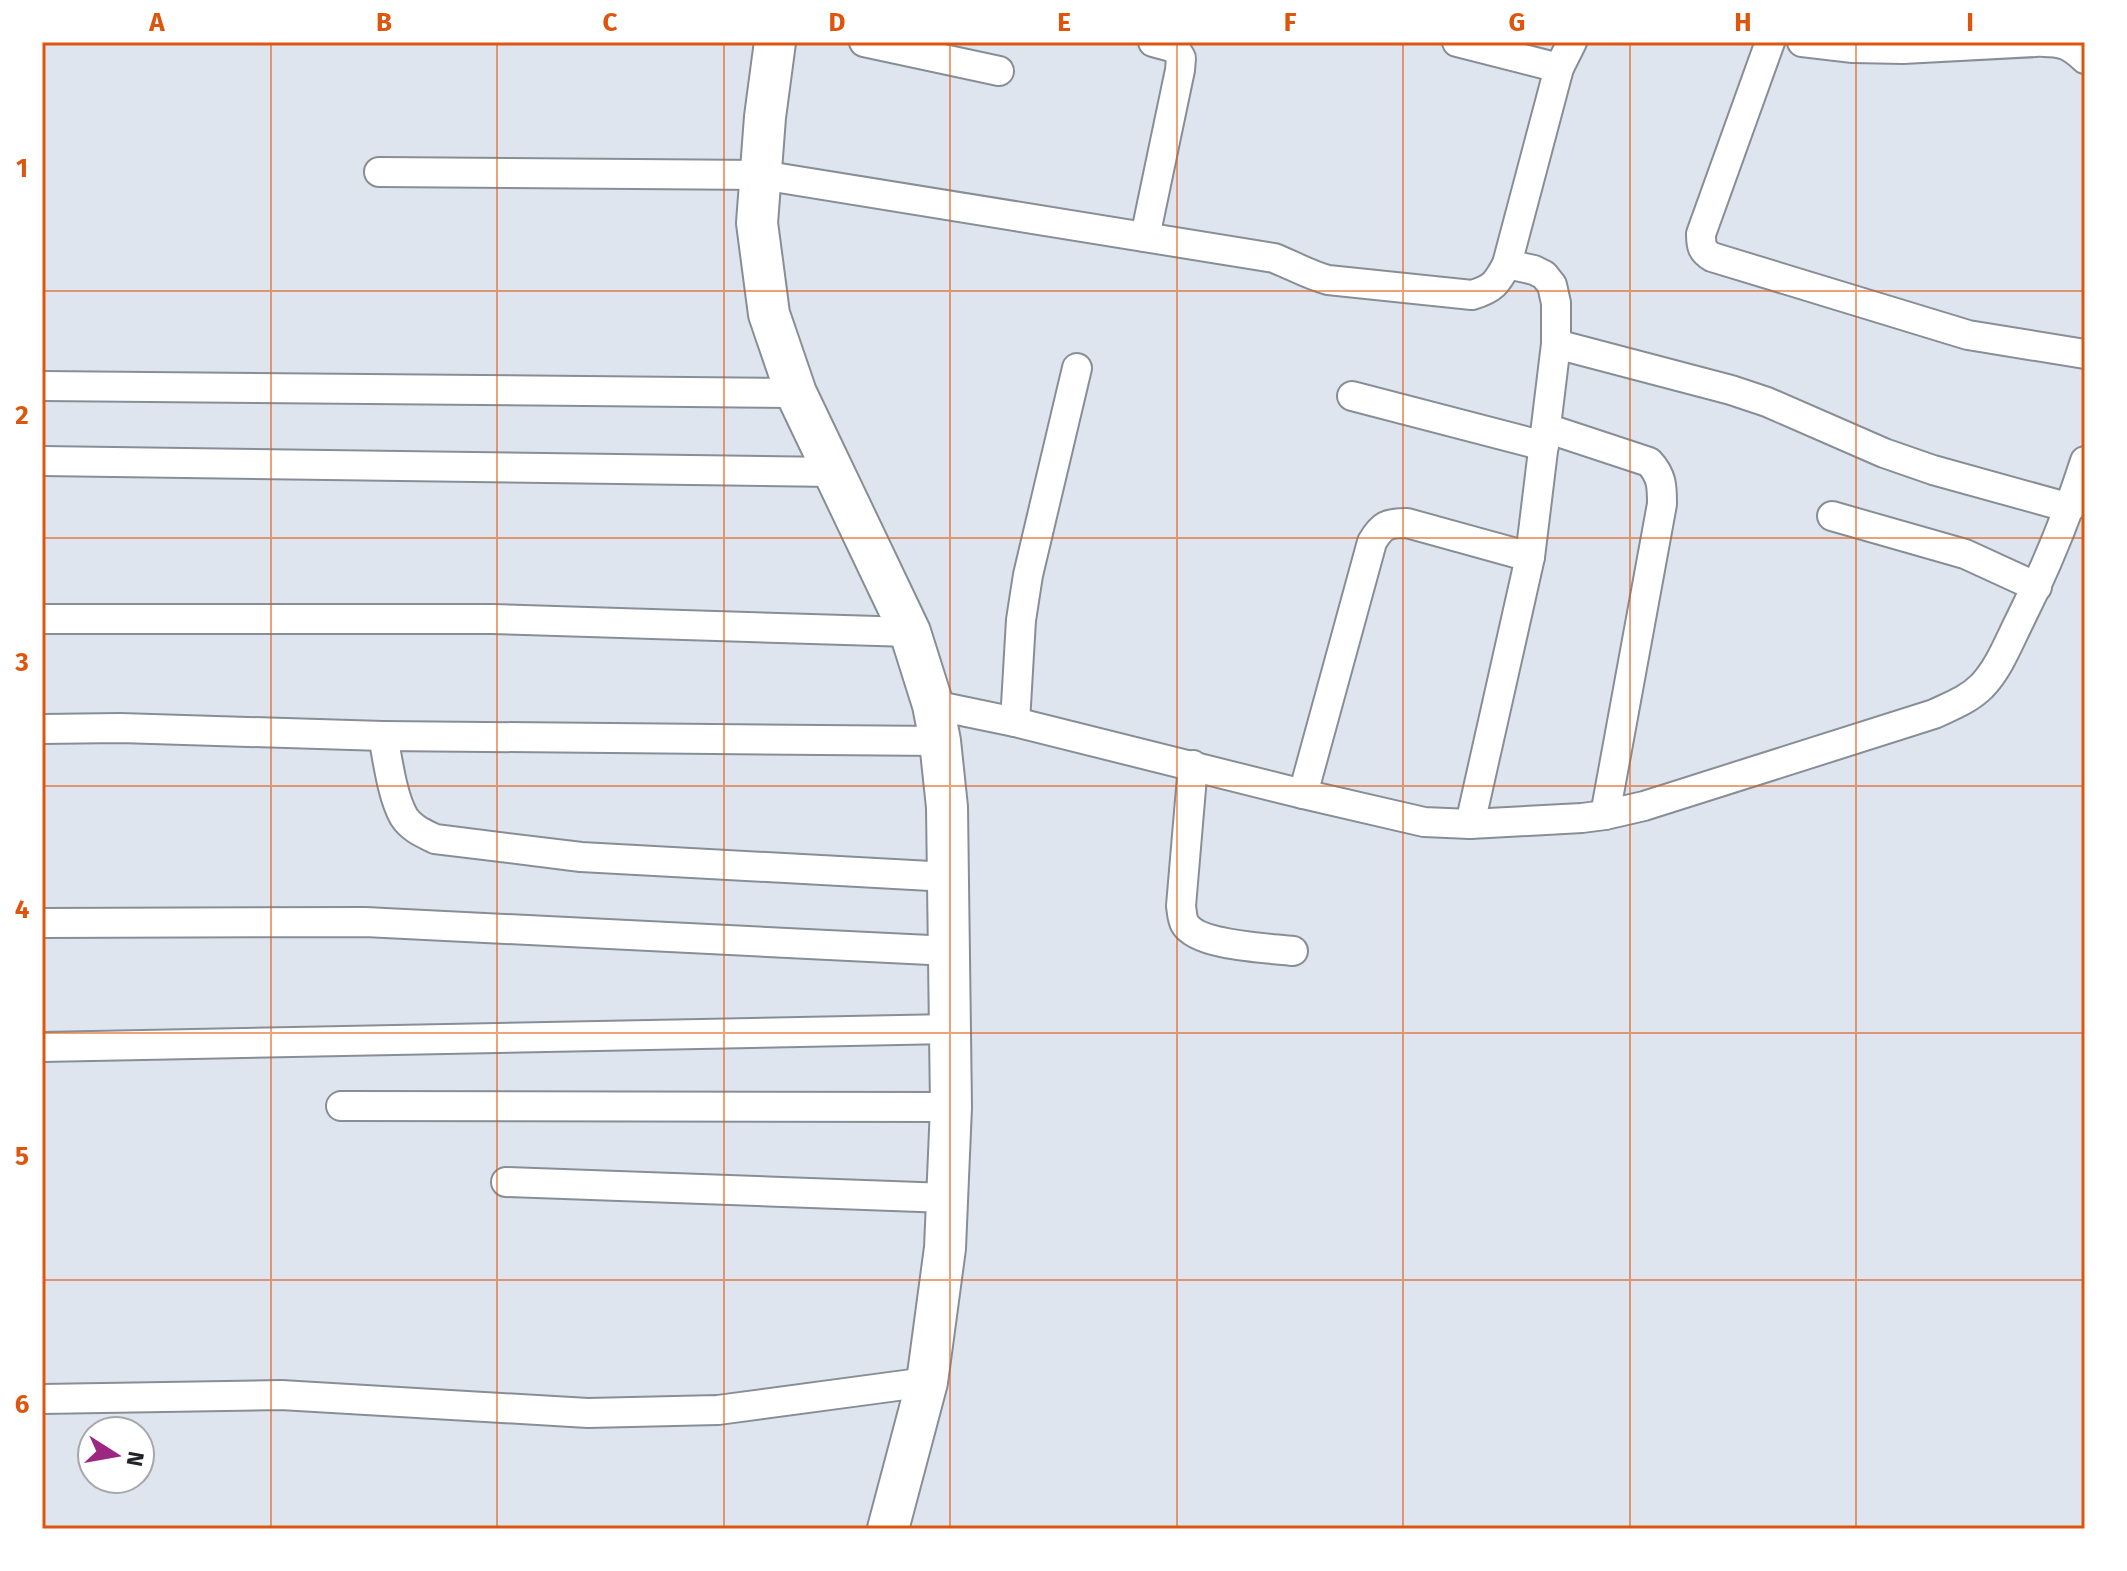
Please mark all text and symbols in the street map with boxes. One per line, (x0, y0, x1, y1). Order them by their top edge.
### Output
text: A (148, 7, 165, 38)
text: B (376, 7, 392, 38)
text: C (603, 7, 618, 38)
text: D (829, 7, 846, 38)
text: E (1057, 7, 1071, 38)
text: F (1284, 7, 1297, 38)
text: G (1509, 7, 1525, 38)
text: H (1734, 7, 1752, 38)
text: I (1966, 7, 1974, 38)
text: 1 (16, 153, 28, 184)
text: 2 (15, 400, 29, 431)
text: 3 (14, 647, 29, 678)
text: 4 (15, 894, 30, 925)
text: 5 (15, 1141, 29, 1172)
text: 6 (15, 1389, 30, 1420)
north arrow (76, 1415, 156, 1495)
text: N (120, 1449, 150, 1468)

